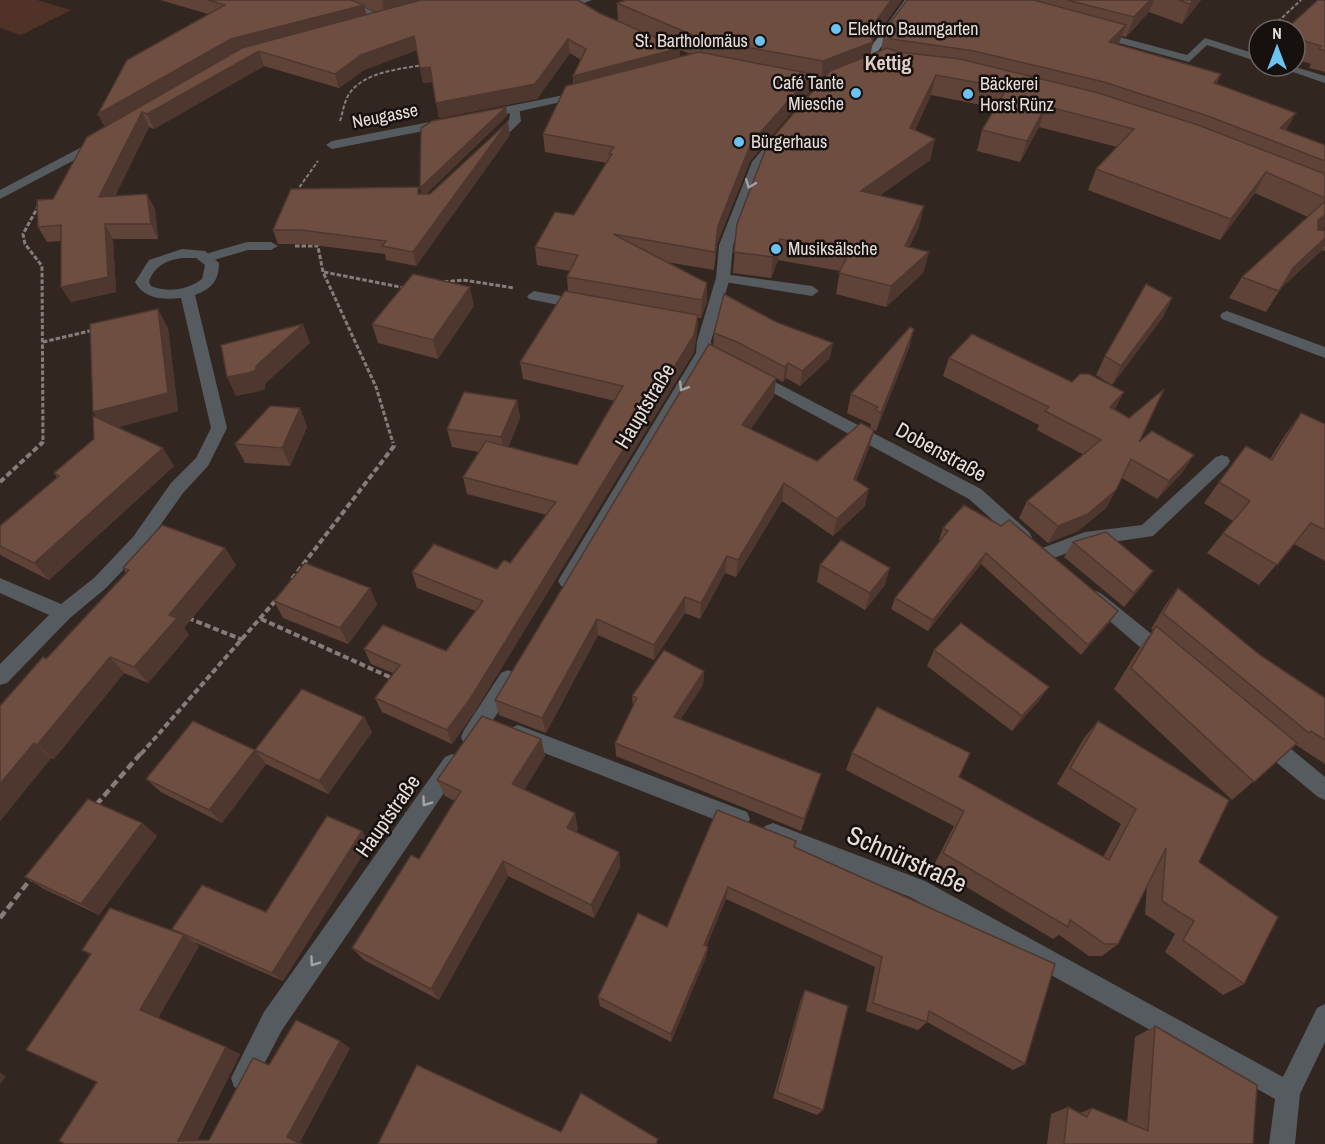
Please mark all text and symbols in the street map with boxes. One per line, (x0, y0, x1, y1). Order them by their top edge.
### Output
place label: Elektro Baumgarten (848, 16, 978, 41)
north arrow (1247, 18, 1307, 78)
marker: Elektro Baumgarten (829, 22, 843, 36)
text: N (1272, 22, 1282, 44)
place label: St. Bartholomäus (635, 28, 748, 53)
marker: St. Bartholomäus (753, 34, 767, 48)
district label: Kettig (865, 49, 911, 76)
place label: Café Tante Miesche (773, 70, 844, 116)
place label: Bäckerei Horst Rünz (980, 71, 1054, 117)
marker: Café Tante Miesche (849, 86, 863, 100)
marker: Bäckerei Horst Rünz (961, 87, 975, 101)
street label: Neugasse (350, 97, 420, 134)
place label: Bürgerhaus (751, 129, 827, 154)
marker: Bürgerhaus (732, 135, 746, 149)
one-way arrow (745, 178, 757, 189)
place label: Musiksälsche (788, 236, 877, 261)
marker: Musiksälsche (769, 242, 783, 256)
street label: Hauptstraße (608, 358, 681, 454)
one-way arrow (679, 381, 690, 391)
street label: Dobenstraße (891, 415, 992, 488)
street label: Hauptstraße (349, 769, 427, 863)
one-way arrow (422, 796, 433, 807)
street label: Schnürstraße (842, 817, 973, 901)
one-way arrow (310, 955, 321, 966)

